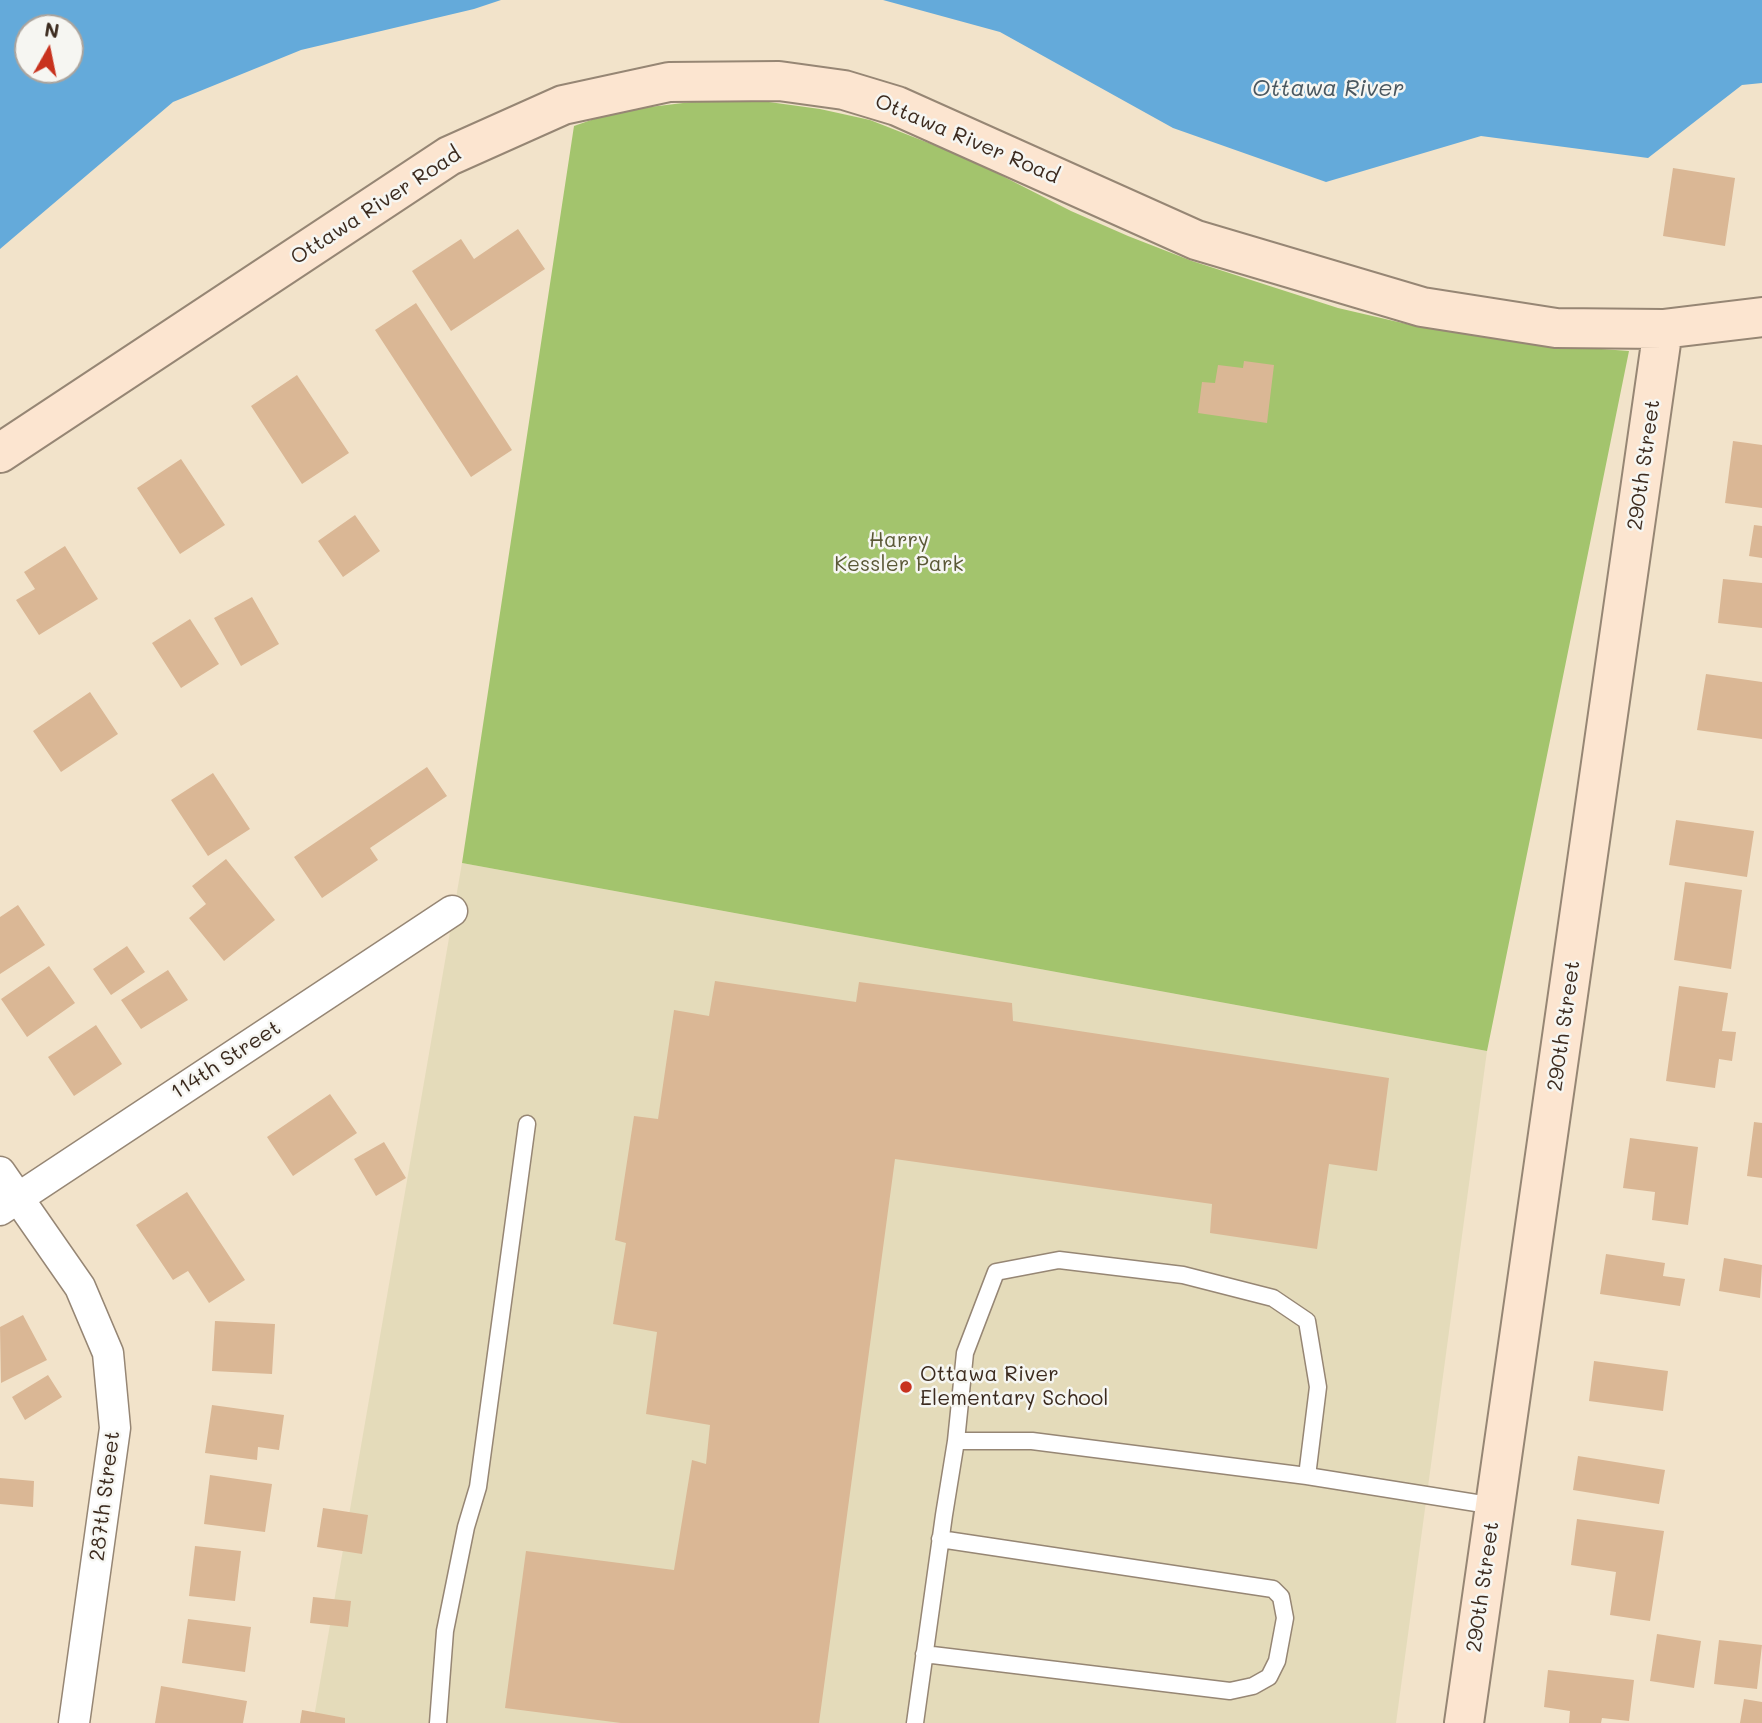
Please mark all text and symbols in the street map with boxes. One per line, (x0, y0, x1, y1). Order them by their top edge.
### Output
north arrow (14, 14, 84, 84)
text: N (43, 16, 61, 43)
water label: Ottawa River (1252, 75, 1404, 103)
street label: Ottawa River Road (871, 89, 1063, 189)
street label: Ottawa River Road (286, 142, 466, 270)
street label: 290th Street (1622, 398, 1666, 532)
park label: Harry Kessler Park (834, 528, 964, 578)
street label: 290th Street (1542, 959, 1586, 1093)
street label: 114th Street (166, 1015, 286, 1105)
place label: Ottawa River Elementary School (920, 1362, 1108, 1412)
marker: Ottawa River Elementary School (898, 1379, 914, 1395)
street label: 287th Street (85, 1430, 125, 1562)
street label: 290th Street (1461, 1520, 1505, 1654)

